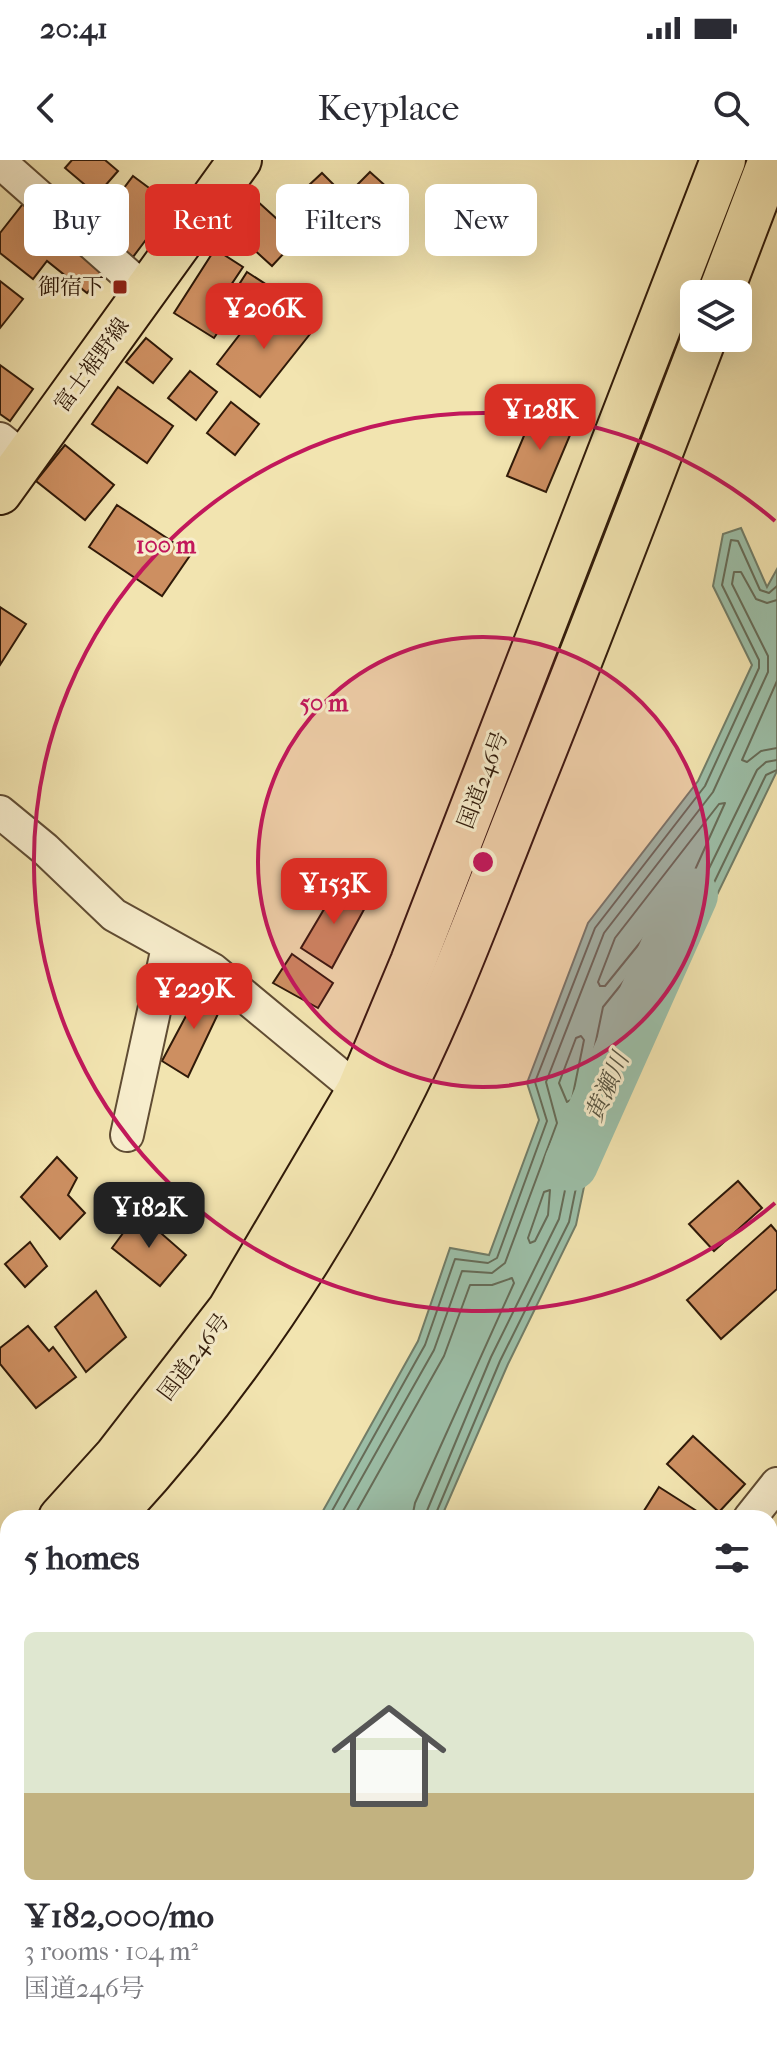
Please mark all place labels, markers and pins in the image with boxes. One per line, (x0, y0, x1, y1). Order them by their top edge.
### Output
place label: 御宿下 (38, 274, 104, 300)
marker: 御宿下 (111, 278, 129, 296)
pin: ¥206K (208, 283, 320, 351)
pin: ¥128K (484, 384, 596, 452)
centre of rings (469, 848, 497, 876)
pin: ¥153K (278, 858, 390, 926)
pin: ¥229K (138, 963, 250, 1031)
pin: ¥182K (93, 1182, 205, 1250)

